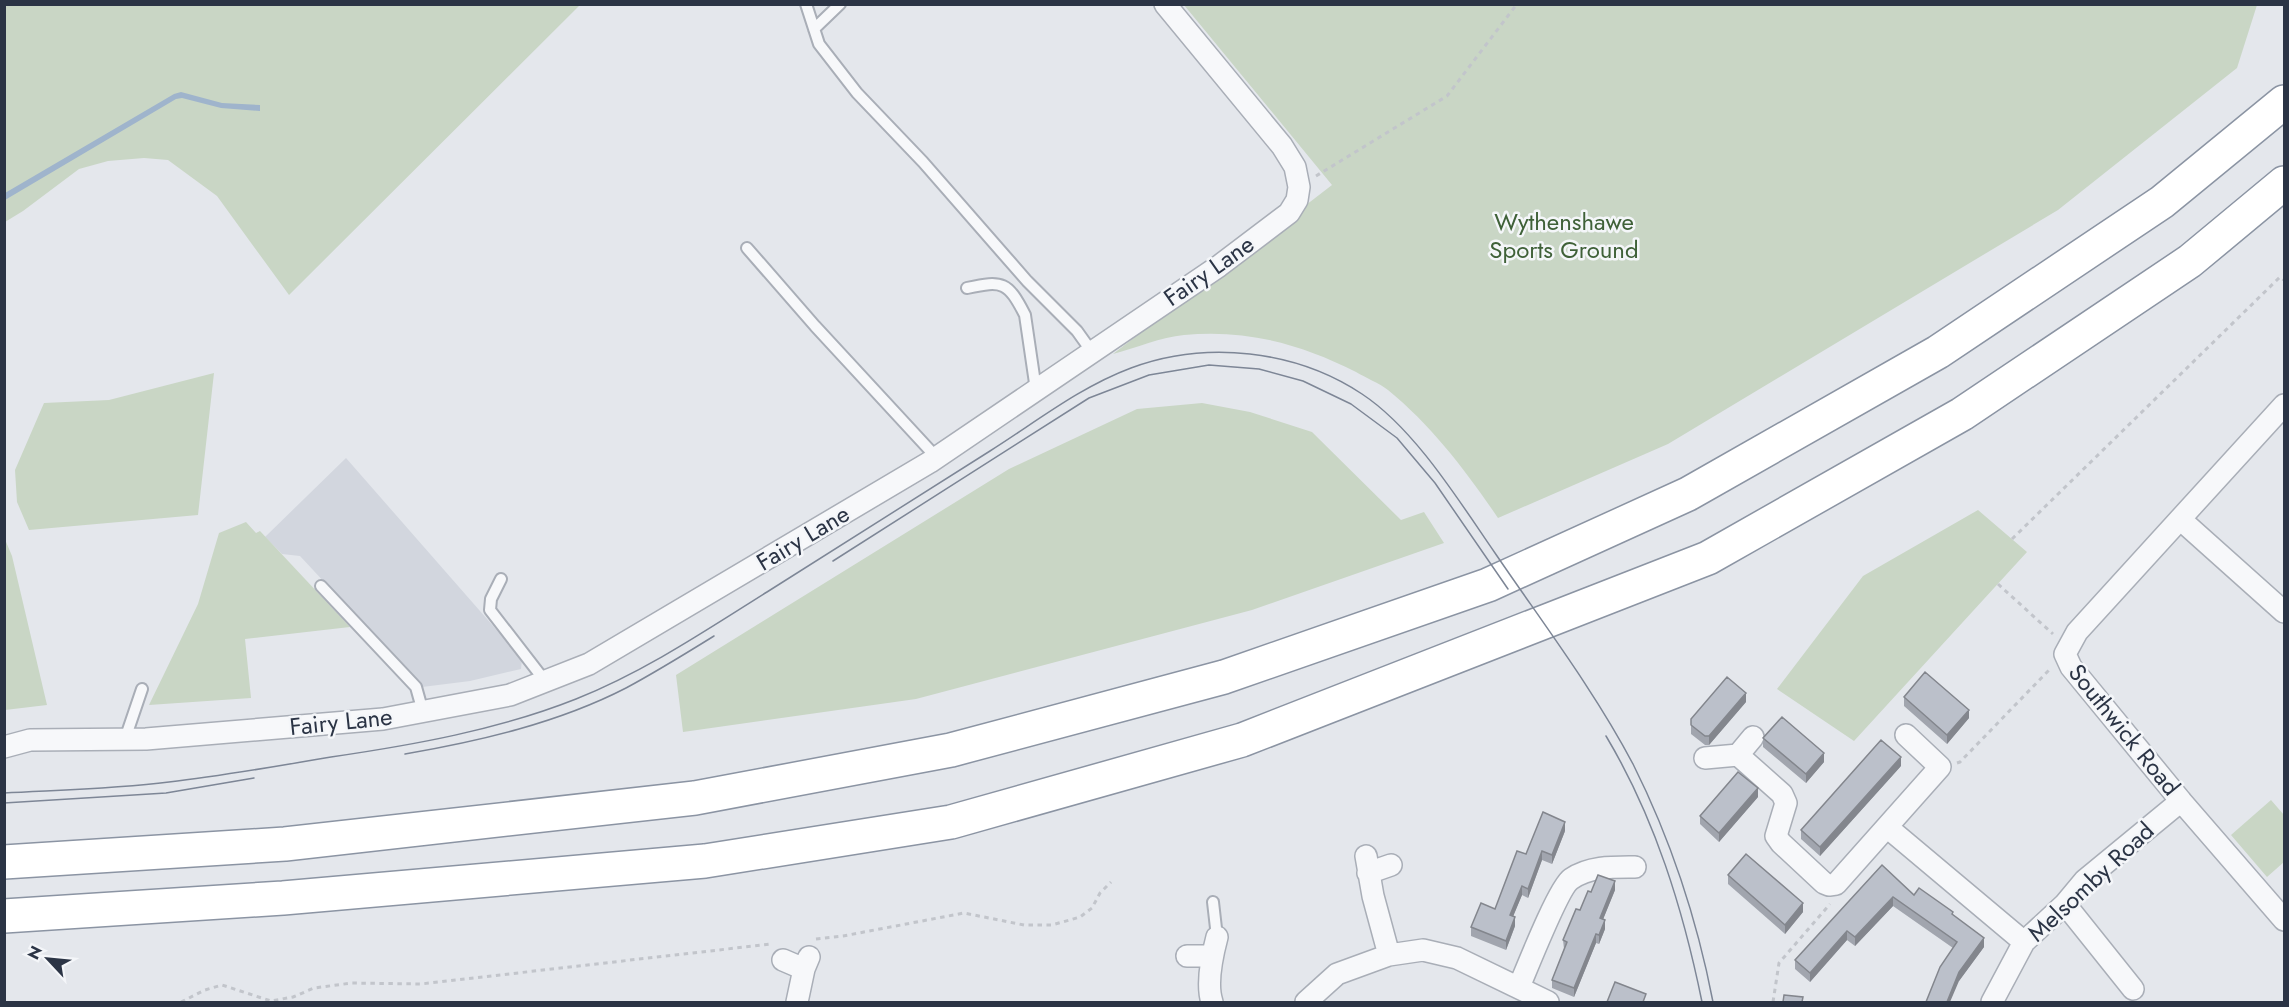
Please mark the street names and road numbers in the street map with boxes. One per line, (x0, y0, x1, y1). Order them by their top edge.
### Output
street label: Fairy Lane (1156, 227, 1261, 314)
street label: Fairy Lane (750, 496, 856, 579)
street label: Southwick Road (2060, 656, 2189, 803)
street label: Fairy Lane (288, 699, 394, 744)
street label: Melsomby Road (2020, 814, 2162, 950)

